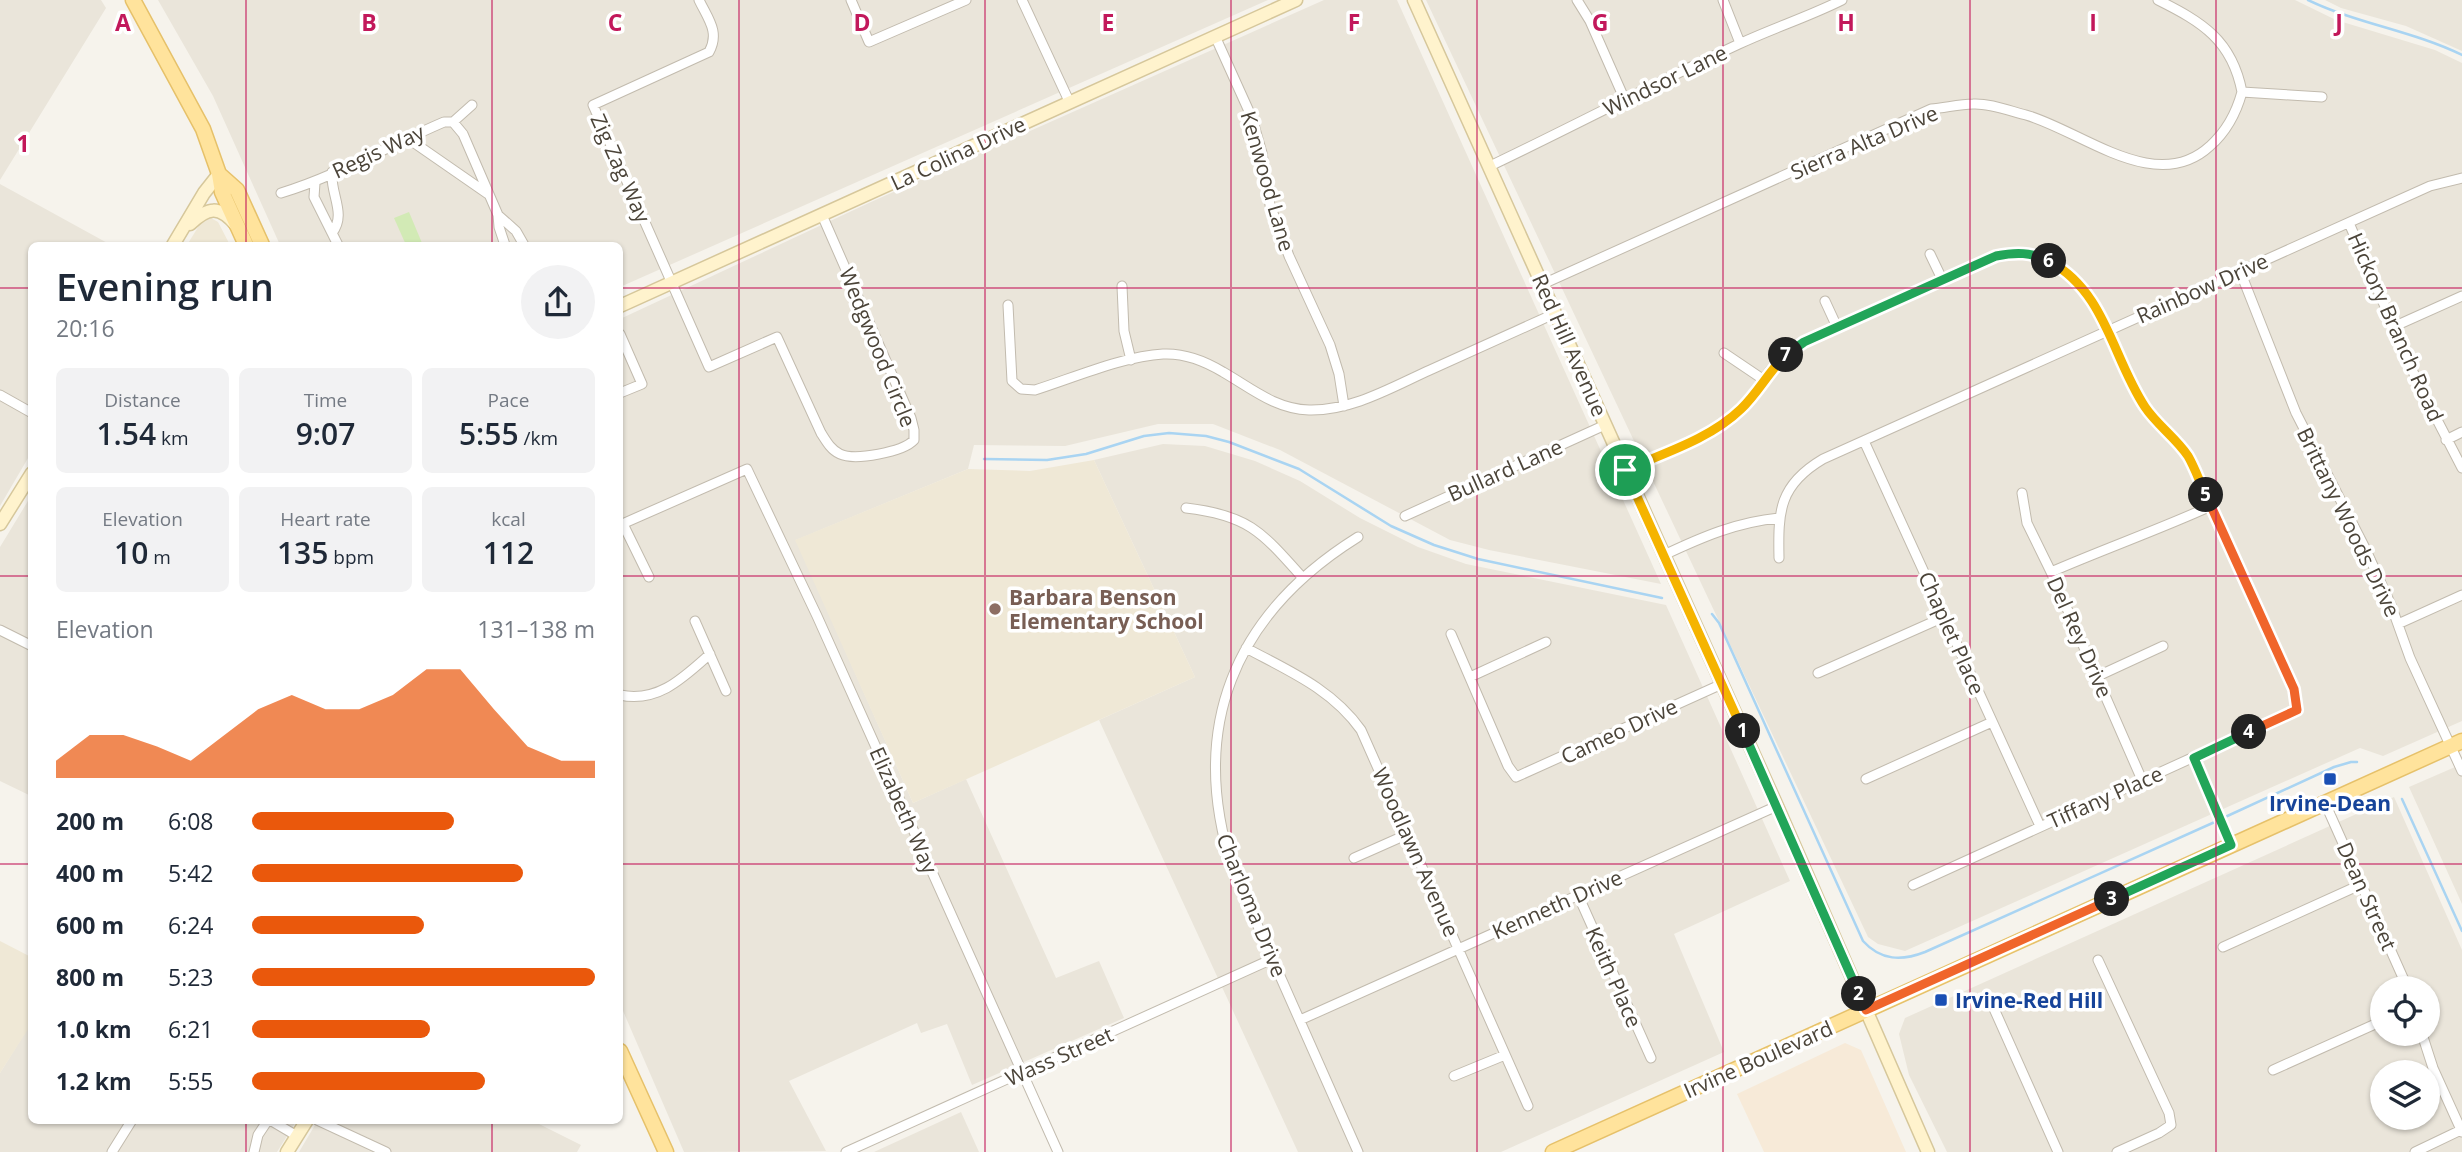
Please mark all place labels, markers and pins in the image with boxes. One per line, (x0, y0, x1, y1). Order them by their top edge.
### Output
pin: 6 (2032, 244, 2066, 278)
pin: 7 (1768, 338, 1803, 372)
pin (1595, 440, 1655, 500)
pin: 5 (2188, 477, 2224, 512)
place label: Barbara Benson Elementary School (1009, 583, 1204, 635)
marker: Barbara Benson Elementary School (987, 601, 1003, 617)
pin: 1 (1726, 714, 1760, 748)
pin: 4 (2232, 714, 2266, 750)
marker: Irvine-Dean (2322, 771, 2338, 787)
place label: Irvine-Dean (2269, 789, 2391, 817)
pin: 3 (2094, 881, 2130, 916)
pin: 2 (1842, 976, 1876, 1012)
place label: Irvine-Red Hill (1955, 986, 2103, 1014)
marker: Irvine-Red Hill (1933, 992, 1949, 1008)

